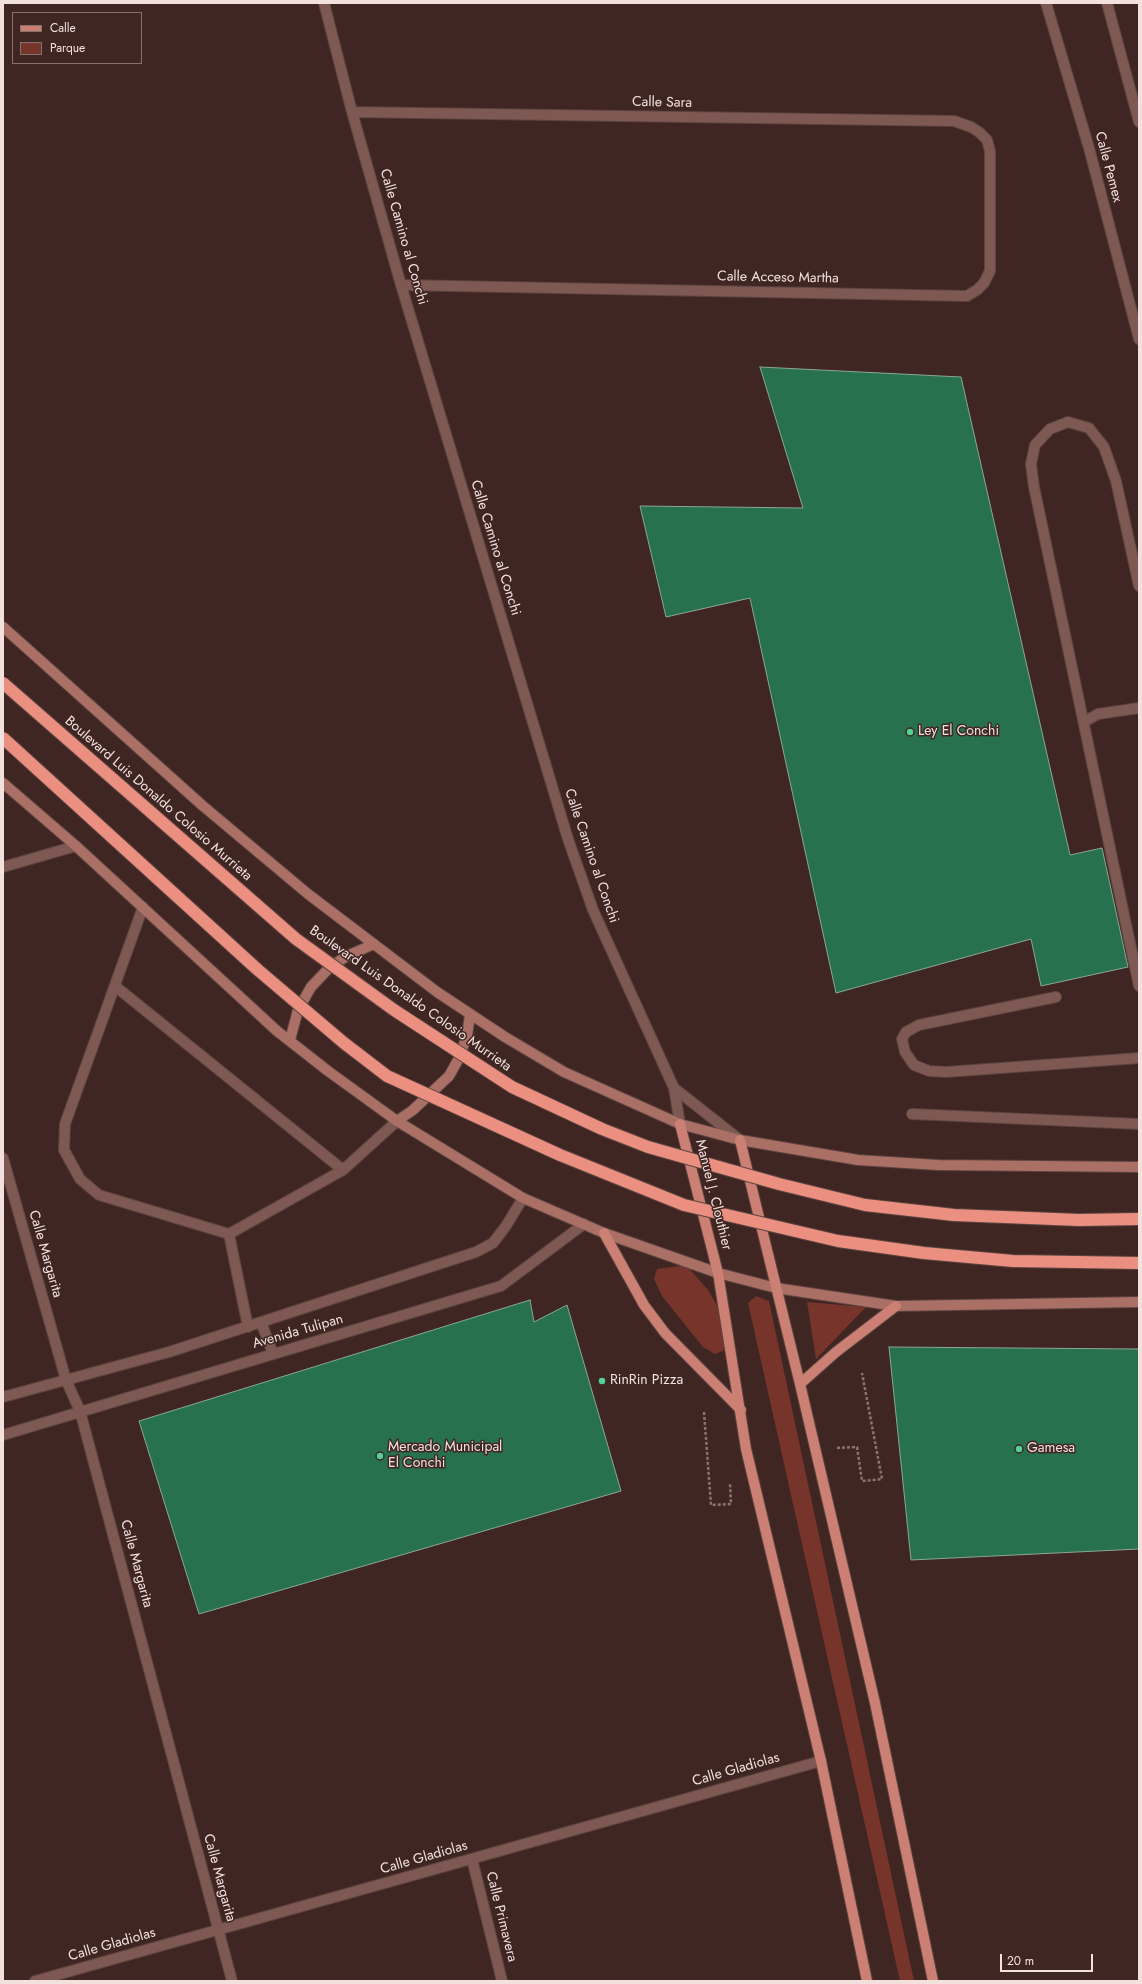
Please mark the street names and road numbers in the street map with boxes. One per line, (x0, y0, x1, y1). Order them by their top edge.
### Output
street label: Calle Sara (632, 94, 692, 112)
street label: Calle Pemex (1091, 130, 1125, 204)
street label: Calle Camino al Conchi (376, 167, 430, 307)
street label: Calle Acceso Martha (717, 269, 839, 287)
street label: Calle Camino al Conchi (466, 478, 524, 618)
street label: Boulevard Luis Donaldo Colosio Murrieta (61, 713, 255, 885)
street label: Calle Camino al Conchi (560, 787, 622, 925)
street label: Boulevard Luis Donaldo Colosio Murrieta (306, 923, 514, 1075)
street label: Manuel J. Clouthier (691, 1138, 735, 1252)
street label: Calle Margarita (25, 1208, 65, 1300)
street label: Avenida Tulipan (251, 1311, 345, 1353)
street label: Calle Margarita (116, 1518, 156, 1610)
street label: Calle Gladiolas (691, 1750, 781, 1790)
street label: Calle Margarita (199, 1832, 239, 1924)
street label: Calle Gladiolas (379, 1838, 469, 1878)
street label: Calle Primavera (482, 1870, 520, 1964)
street label: Calle Gladiolas (67, 1925, 157, 1965)

